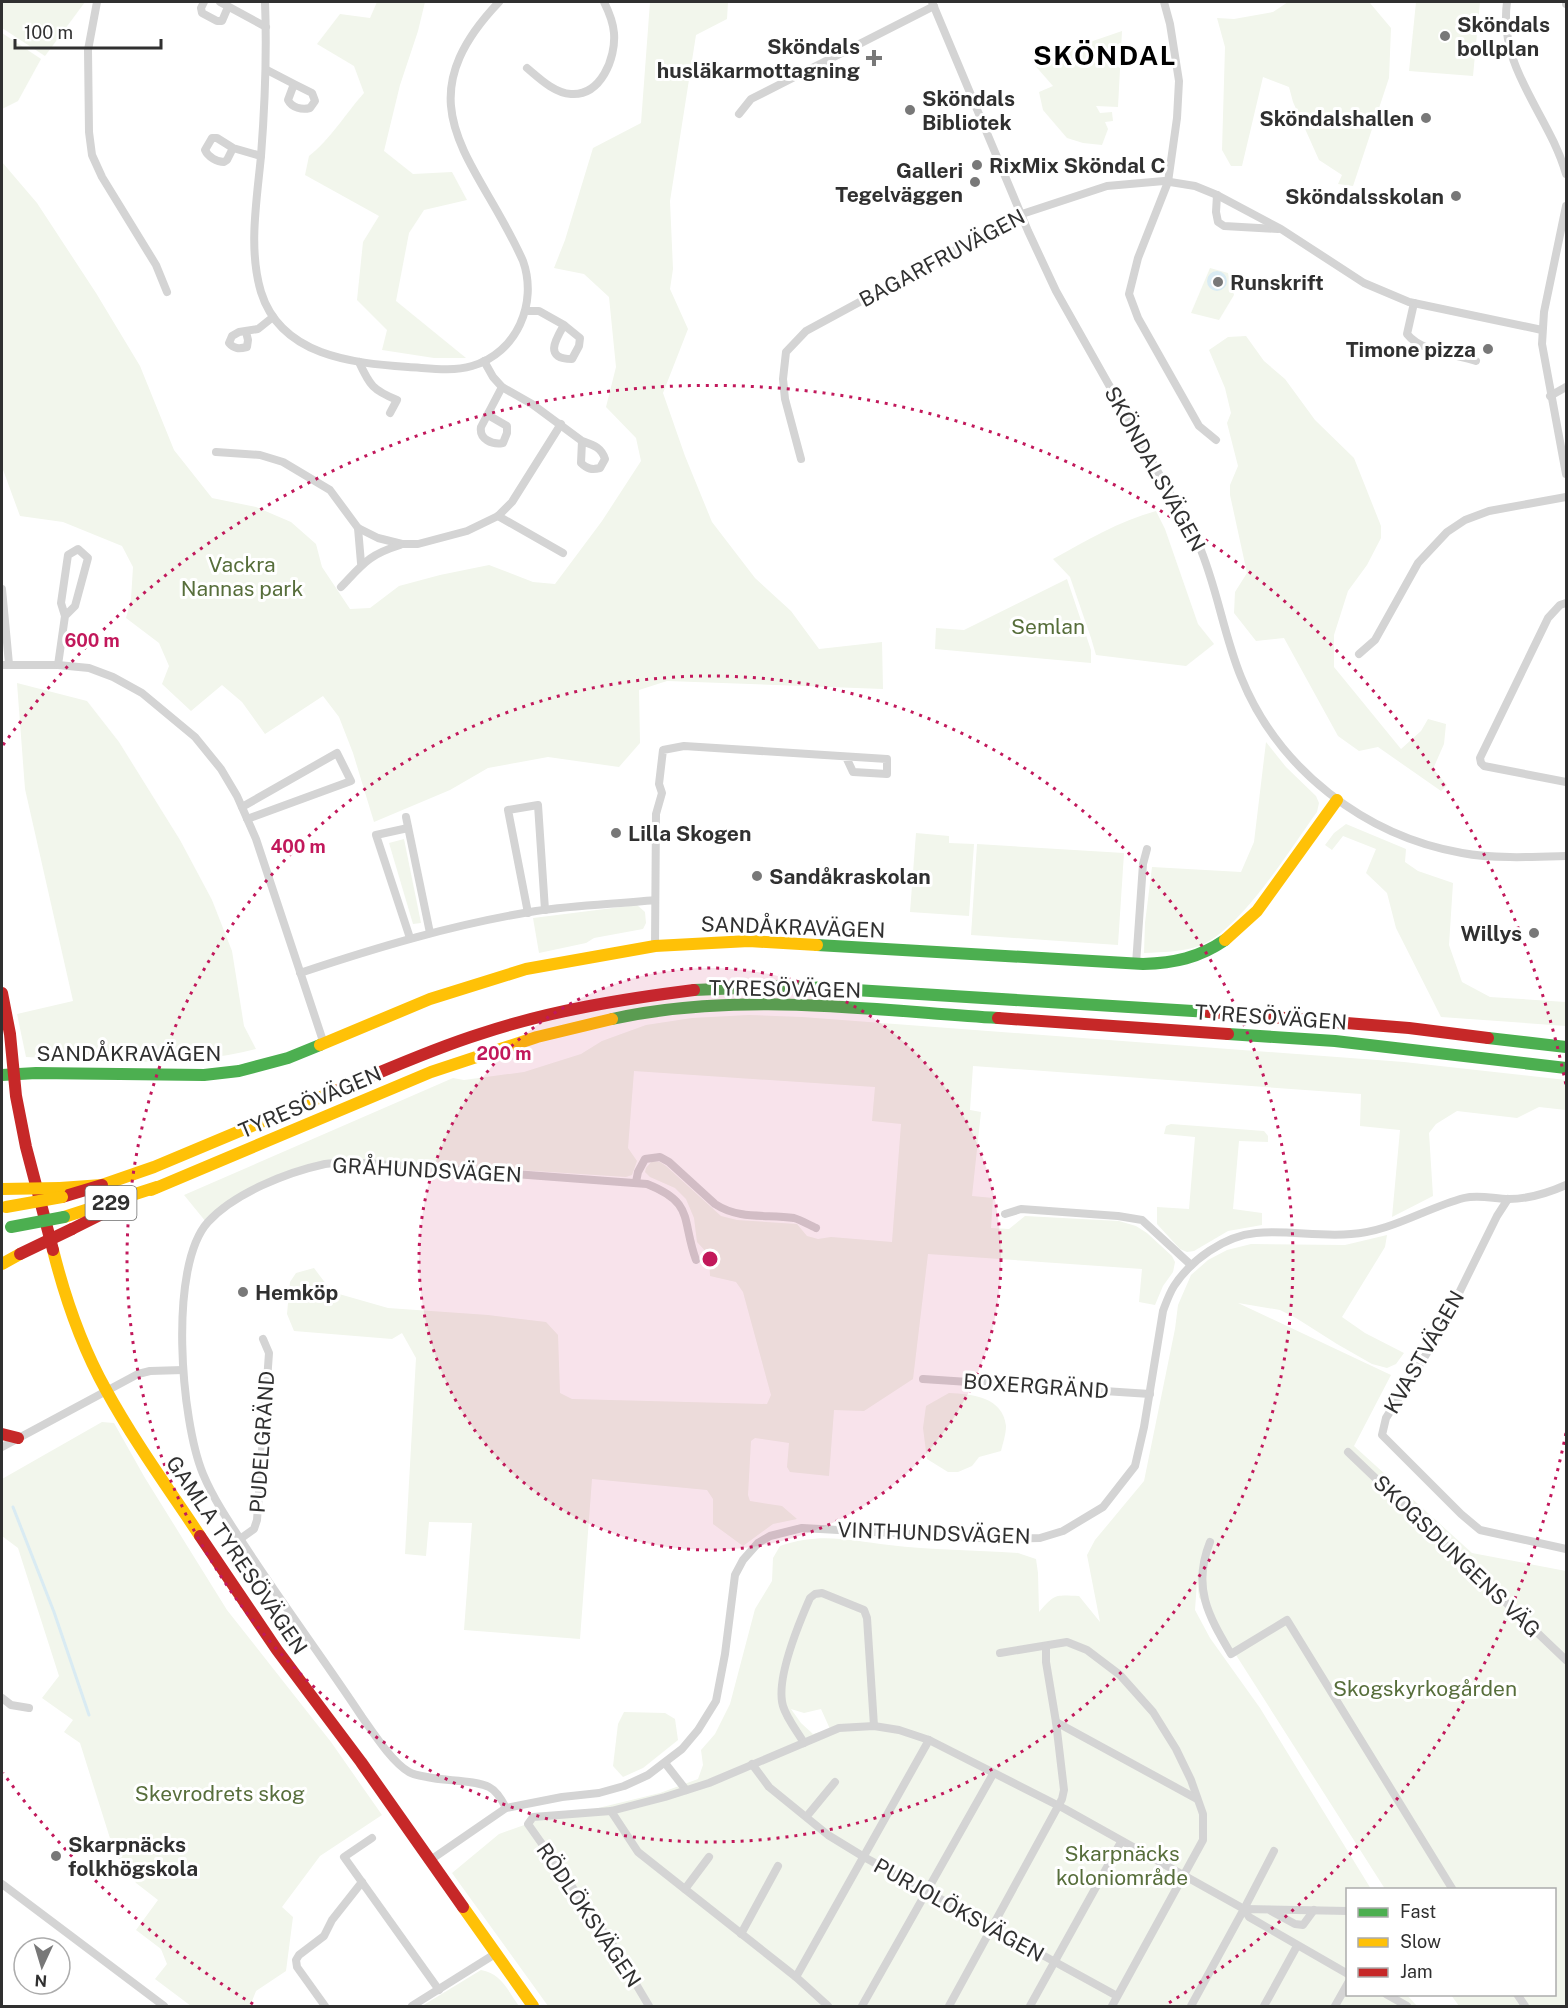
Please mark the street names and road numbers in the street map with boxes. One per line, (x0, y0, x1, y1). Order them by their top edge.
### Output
street label: BAGARFRUVÄGEN (855, 204, 1029, 312)
street label: SKÖNDALSVÄGEN (1099, 382, 1211, 556)
street label: SANDÅKRAVÄGEN (700, 910, 886, 943)
street label: TYRESÖVÄGEN (708, 975, 862, 1003)
street label: TYRESÖVÄGEN (1194, 999, 1348, 1035)
street label: SANDÅKRAVÄGEN (37, 1040, 221, 1066)
street label: TYRESÖVÄGEN (235, 1061, 385, 1143)
street label: GRÅHUNDSVÄGEN (332, 1152, 522, 1187)
road number: 229 (86, 1186, 136, 1220)
street label: KVASTVÄGEN (1379, 1286, 1469, 1418)
street label: BOXERGRÄND (962, 1368, 1110, 1404)
street label: PUDELGRÄND (245, 1370, 279, 1514)
street label: GAMLA TYRESÖVÄGEN (161, 1451, 313, 1659)
street label: SKOGSDUNGENS VÄG (1368, 1470, 1546, 1642)
street label: VINTHUNDSVÄGEN (837, 1517, 1031, 1549)
street label: RÖDLÖKSVÄGEN (531, 1838, 647, 1992)
street label: PURJOLÖKSVÄGEN (870, 1853, 1048, 1967)

